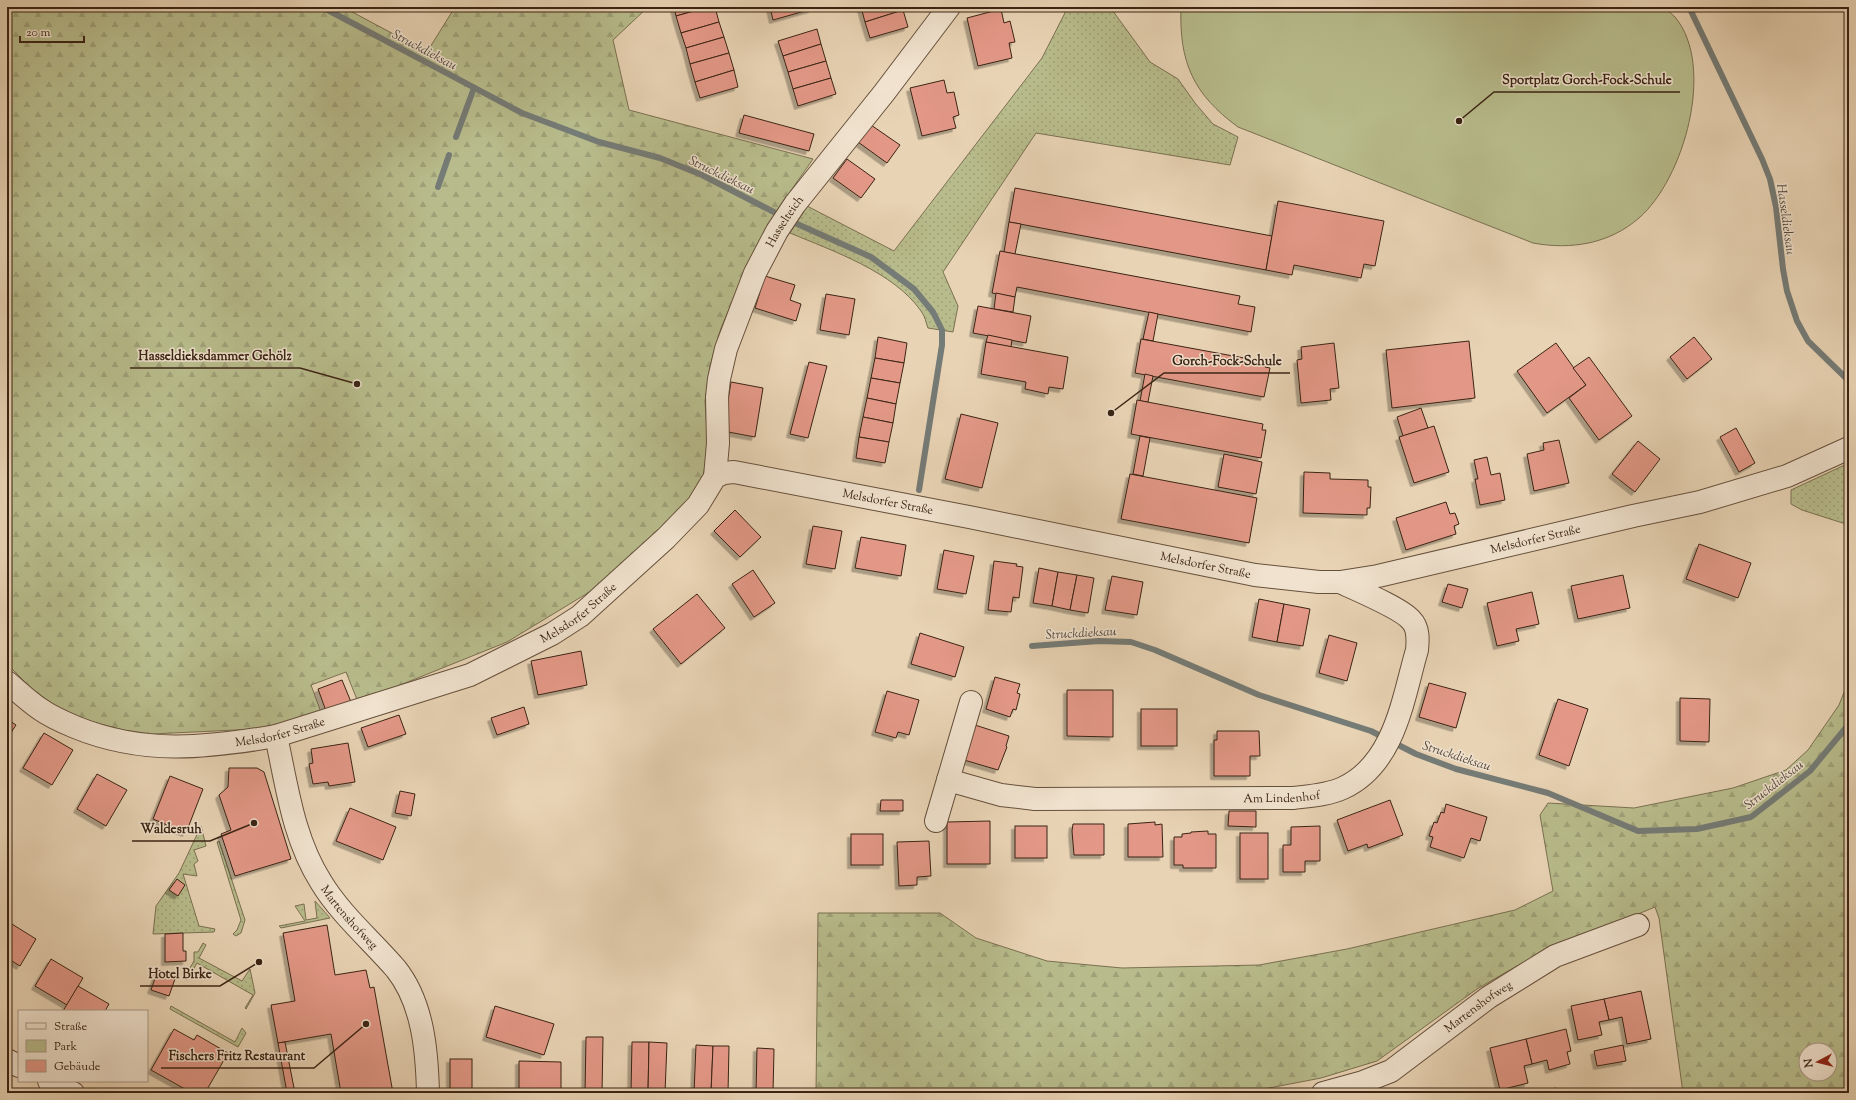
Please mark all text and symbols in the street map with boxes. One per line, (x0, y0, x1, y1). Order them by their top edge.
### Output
scale bar (20, 18, 84, 44)
text: 20 m (26, 24, 51, 42)
water label: Struckdieksau (389, 26, 460, 75)
callout: Sportplatz Gorch-Fock-Schule (1494, 67, 1680, 92)
text: Sportplatz Gorch-Fock-Schule (1502, 72, 1672, 90)
water label: Struckdieksau (685, 152, 757, 200)
water label: Hasseldieksau (1771, 183, 1799, 256)
street label: Hasselteich (762, 192, 808, 251)
callout: Hasseldieksdammer Gehölz (130, 343, 300, 368)
text: Hasseldieksdammer Gehölz (138, 348, 292, 366)
callout: Gorch-Fock-Schule (1164, 348, 1290, 373)
text: Gorch-Fock-Schule (1172, 353, 1282, 371)
street label: Melsdorfer Straße (841, 485, 935, 520)
street label: Melsdorfer Straße (1489, 521, 1583, 559)
street label: Melsdorfer Straße (1158, 548, 1253, 584)
street label: Melsdorfer Straße (537, 579, 621, 648)
water label: Struckdieksau (1045, 623, 1117, 645)
street label: Melsdorfer Straße (234, 713, 328, 752)
water label: Struckdieksau (1420, 737, 1493, 776)
water label: Struckdieksau (1741, 757, 1808, 814)
street label: Am Lindenhof (1243, 787, 1322, 808)
callout: Waldesruh (132, 816, 210, 841)
text: Waldesruh (140, 821, 202, 839)
street label: Martenshofweg (315, 882, 382, 954)
callout: Hotel Birke (140, 961, 220, 986)
text: Hotel Birke (148, 966, 212, 984)
street label: Martenshofweg (1441, 977, 1516, 1038)
legend (18, 1010, 148, 1082)
text: Straße (54, 1018, 88, 1036)
text: Park (54, 1038, 77, 1056)
north arrow (1798, 1042, 1838, 1082)
callout: Fischers Fritz Restaurant (161, 1043, 314, 1068)
text: Fischers Fritz Restaurant (169, 1048, 306, 1066)
text: Gebäude (54, 1058, 101, 1076)
text: N (1801, 1058, 1818, 1069)

